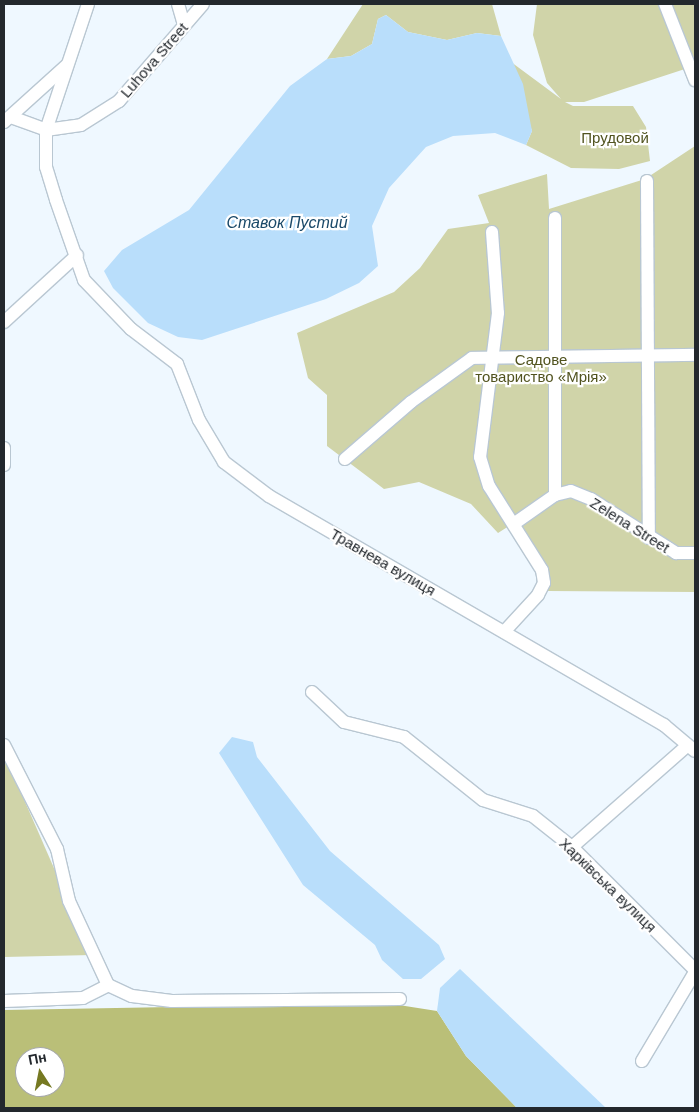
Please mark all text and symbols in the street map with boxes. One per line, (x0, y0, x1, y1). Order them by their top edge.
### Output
street label: Luhova Street (117, 19, 191, 101)
park label: Прудовой (581, 129, 649, 147)
water label: Ставок Пустий (226, 213, 348, 233)
park label: Садове товариство «Мрія» (475, 350, 607, 385)
street label: Zelena Street (587, 494, 673, 556)
street label: Травнева вулиця (327, 525, 439, 599)
street label: Харківська вулиця (556, 834, 660, 936)
north arrow (15, 1047, 65, 1097)
text: Пн (27, 1049, 48, 1068)

